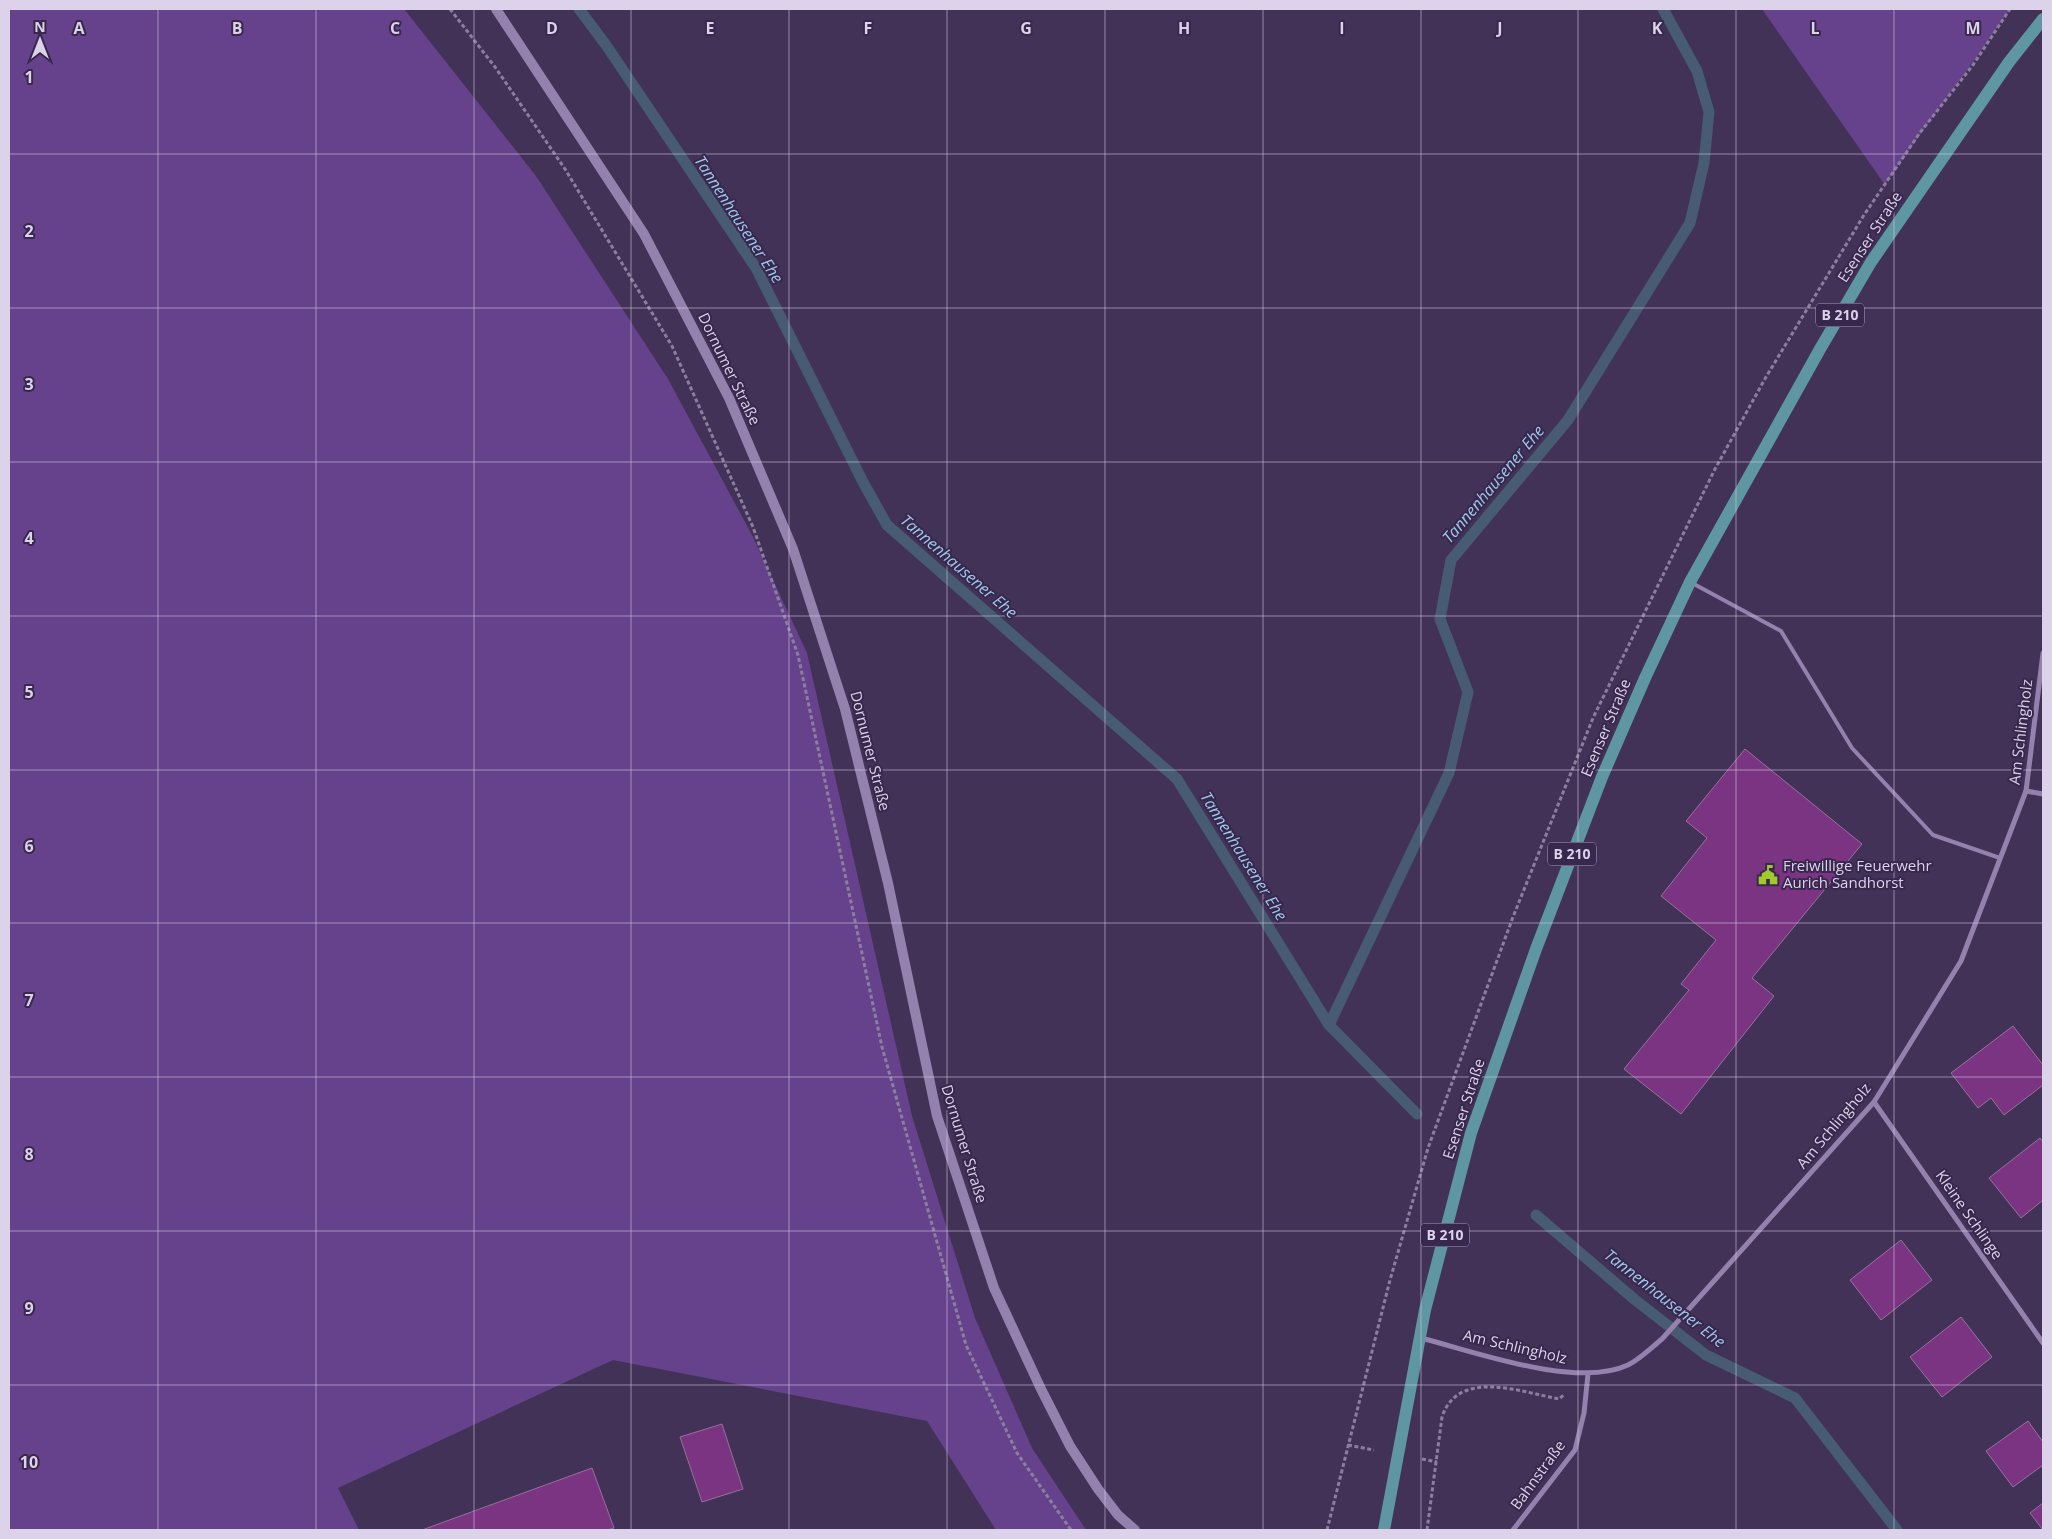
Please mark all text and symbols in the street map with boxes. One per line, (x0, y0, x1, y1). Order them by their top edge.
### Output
north arrow (15, 15, 65, 65)
text: N (34, 17, 46, 36)
text: A (73, 17, 85, 39)
text: B (232, 17, 242, 39)
text: C (390, 17, 400, 39)
text: D (546, 17, 558, 39)
text: E (706, 17, 715, 39)
text: F (864, 17, 872, 39)
text: G (1020, 17, 1032, 39)
text: H (1178, 17, 1190, 39)
text: I (1339, 17, 1345, 39)
text: J (1495, 17, 1503, 39)
text: K (1652, 17, 1663, 39)
text: L (1810, 17, 1820, 39)
text: M (1965, 17, 1981, 39)
text: 1 (24, 66, 34, 88)
water label: Tannenhausener Ehe (689, 151, 789, 287)
street label: Esenser Straße (1832, 187, 1906, 286)
text: 2 (24, 220, 34, 242)
road number: B 210 (1816, 304, 1864, 326)
street label: Dornumer Straße (694, 309, 766, 428)
text: 3 (24, 373, 34, 395)
water label: Tannenhausener Ehe (1437, 420, 1549, 548)
water label: Tannenhausener Ehe (896, 509, 1022, 623)
text: 4 (24, 527, 34, 549)
street label: Esenser Straße (1575, 676, 1635, 780)
street label: Am Schlingholz (2004, 678, 2036, 786)
text: 5 (24, 681, 34, 703)
street label: Dornumer Straße (846, 689, 896, 813)
water label: Tannenhausener Ehe (1195, 787, 1293, 925)
text: 6 (24, 835, 34, 857)
road number: B 210 (1548, 842, 1596, 866)
place label: Freiwillige Feuerwehr Aurich Sandhorst (1783, 855, 1932, 892)
public building icon: Freiwillige Feuerwehr Aurich Sandhorst (1757, 864, 1779, 886)
text: 7 (24, 989, 34, 1011)
street label: Esenser Straße (1437, 1056, 1489, 1161)
street label: Am Schlingholz (1792, 1078, 1875, 1172)
street label: Dornumer Straße (937, 1082, 992, 1205)
text: 8 (24, 1143, 34, 1165)
street label: Kleine Schlinge (1932, 1166, 2008, 1263)
road number: B 210 (1421, 1224, 1469, 1246)
water label: Tannenhausener Ehe (1600, 1244, 1730, 1352)
text: 9 (24, 1297, 34, 1319)
street label: Am Schlingholz (1461, 1324, 1569, 1368)
street label: Bahnstraße (1505, 1436, 1569, 1513)
text: 10 (20, 1451, 38, 1473)

